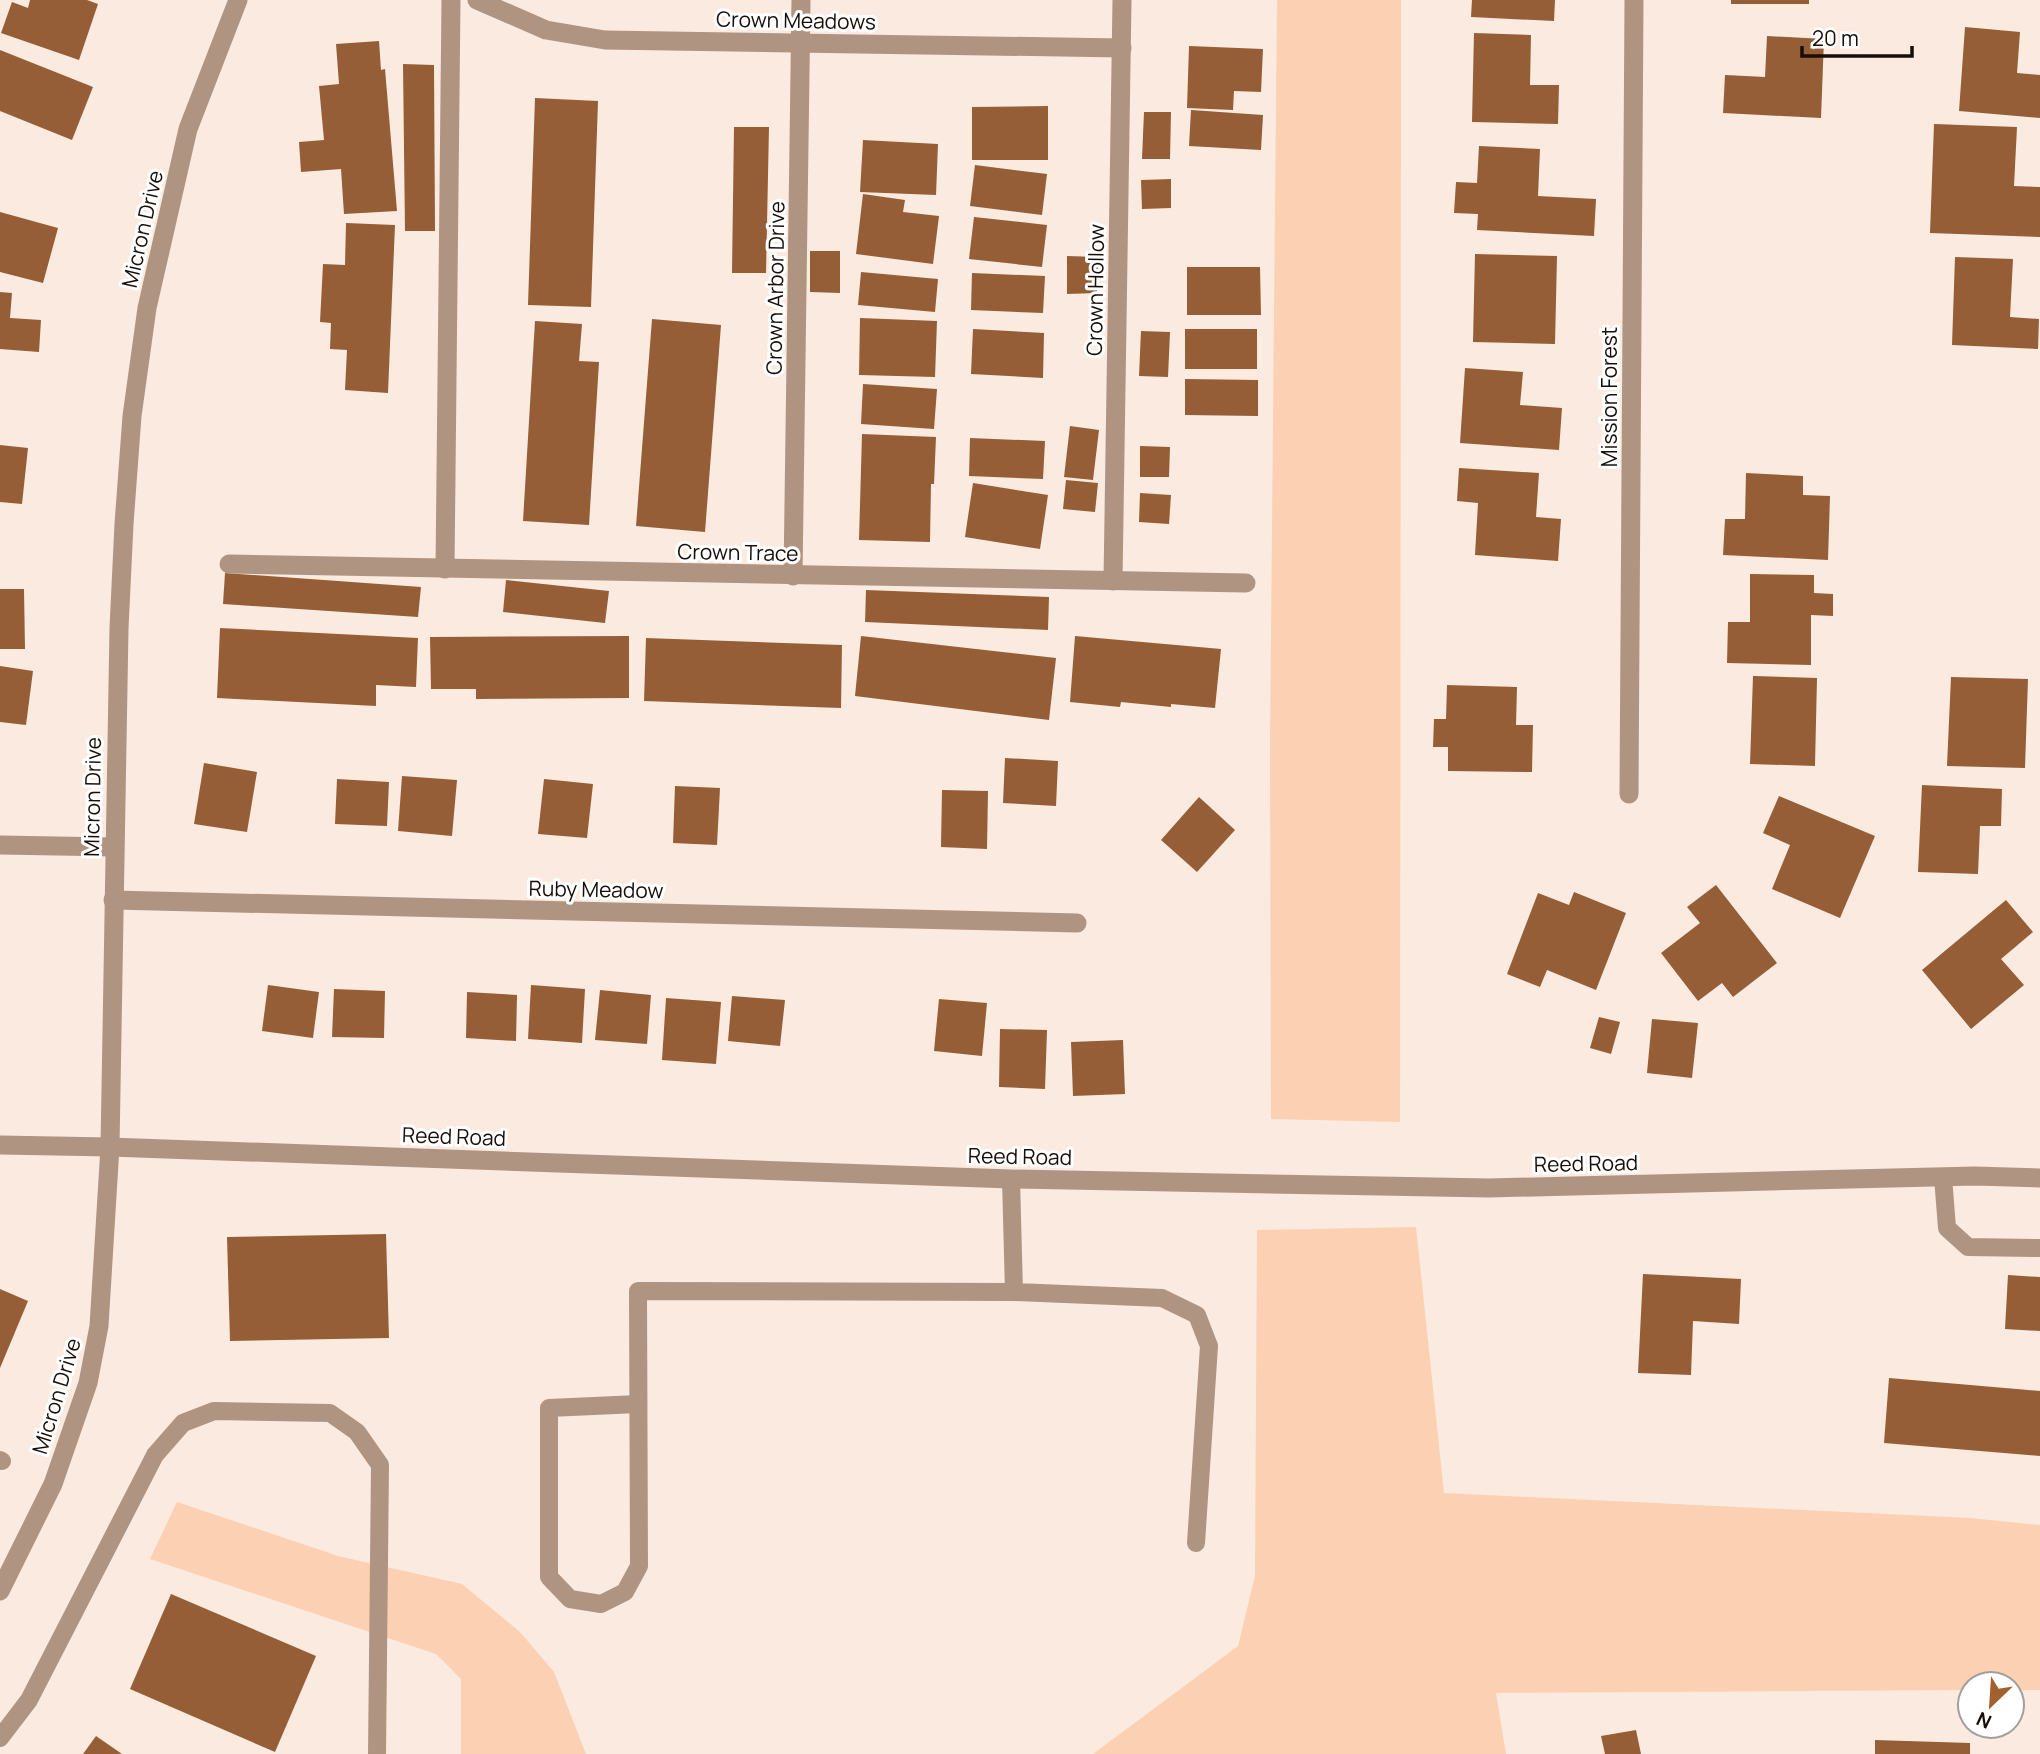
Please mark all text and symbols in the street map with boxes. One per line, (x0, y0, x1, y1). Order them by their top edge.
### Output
street label: Crown Meadows (716, 5, 876, 35)
scale bar (1802, 14, 1912, 58)
text: 20 m (1812, 24, 1859, 52)
street label: Micron Drive (115, 168, 169, 290)
street label: Crown Arbor Drive (759, 201, 791, 375)
street label: Crown Hollow (1080, 224, 1110, 356)
street label: Mission Forest (1595, 327, 1623, 467)
street label: Crown Trace (677, 537, 799, 567)
street label: Micron Drive (77, 737, 107, 857)
street label: Ruby Meadow (528, 874, 664, 904)
street label: Reed Road (401, 1120, 507, 1152)
street label: Reed Road (968, 1141, 1072, 1171)
street label: Reed Road (1534, 1148, 1638, 1178)
street label: Micron Drive (25, 1335, 87, 1457)
north arrow (1956, 1670, 2026, 1740)
text: N (1972, 1706, 1995, 1735)

